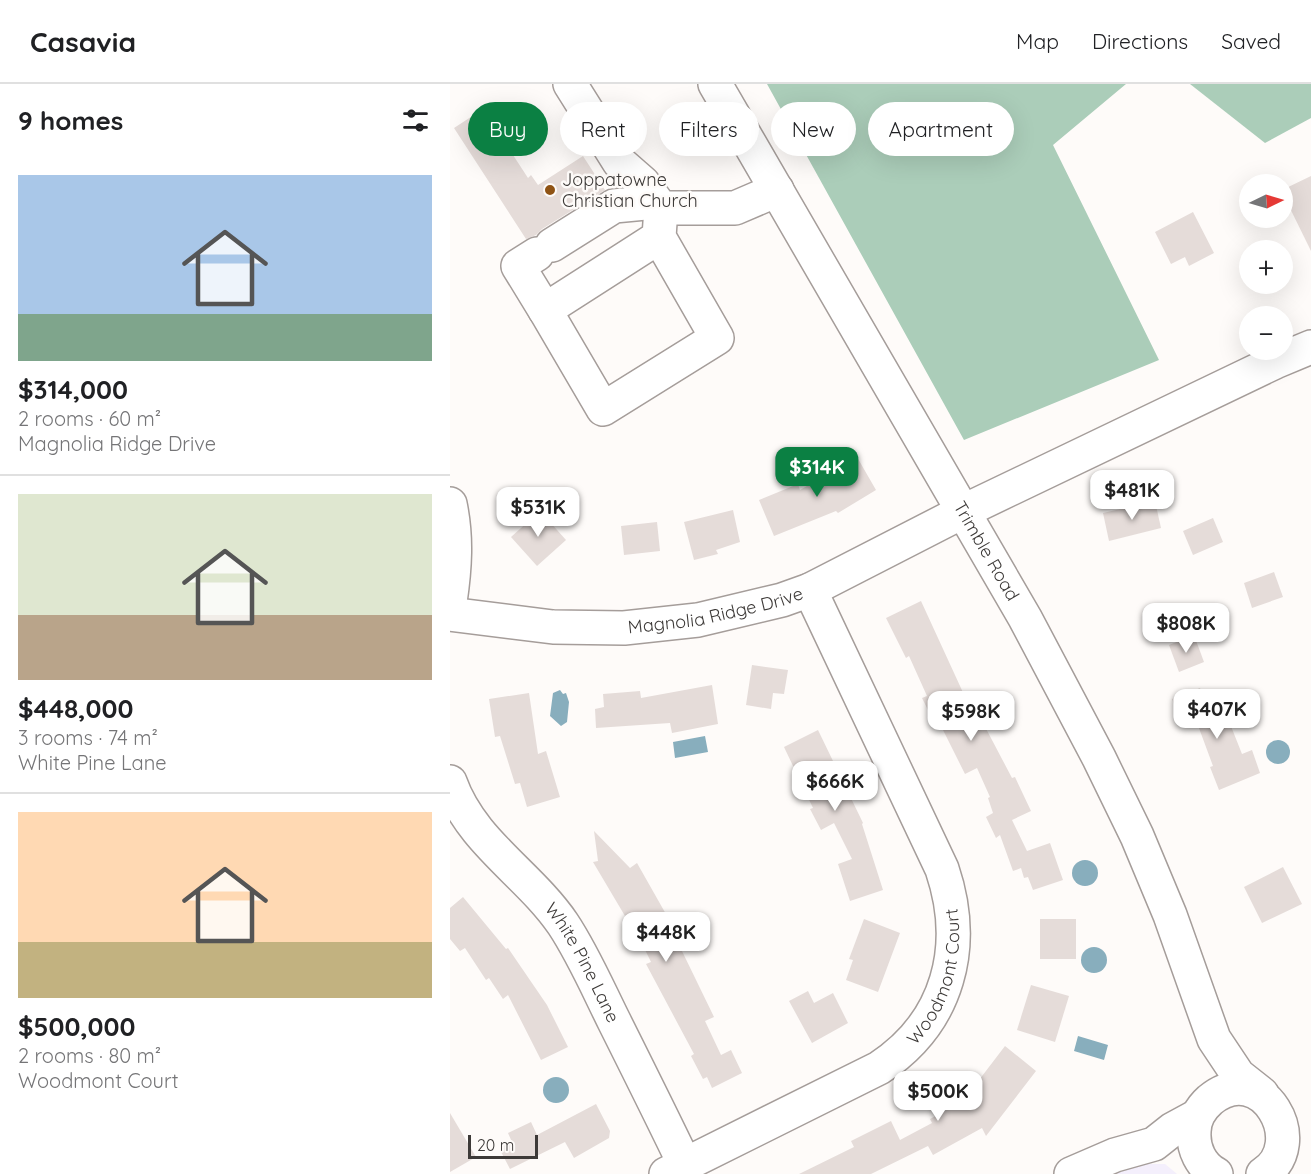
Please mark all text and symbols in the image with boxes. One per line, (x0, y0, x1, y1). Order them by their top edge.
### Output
text: Casavia (30, 24, 136, 59)
text: Map (1016, 28, 1059, 54)
text: Directions (1092, 28, 1188, 54)
text: Saved (1221, 28, 1281, 54)
chip: Buy (468, 102, 548, 156)
chip: Rent (560, 102, 647, 156)
chip: Filters (659, 102, 759, 156)
chip: New (771, 102, 856, 156)
chip: Apartment (868, 102, 1014, 156)
text: 9 homes (18, 104, 123, 137)
icon: filters (399, 104, 432, 137)
place label: Joppatowne Christian Church (562, 168, 698, 212)
north arrow (1239, 174, 1293, 228)
map controls (1239, 174, 1293, 360)
marker: Joppatowne Christian Church (543, 183, 557, 197)
icon: home (171, 214, 279, 322)
button: + (1239, 240, 1293, 294)
button: − (1239, 306, 1293, 360)
text: $314,000 (18, 373, 128, 406)
text: 2 rooms · 60 m² (18, 406, 161, 431)
text: Magnolia Ridge Drive (18, 431, 216, 456)
pin: $314K (775, 447, 859, 498)
text: $314K (789, 454, 845, 479)
pin: $481K (1090, 470, 1174, 521)
text: $481K (1104, 477, 1160, 502)
pin: $531K (496, 487, 580, 538)
text: $531K (510, 494, 566, 519)
street label: Trimble Road (949, 497, 1025, 605)
icon: home (171, 533, 279, 641)
street label: Magnolia Ridge Drive (627, 581, 806, 639)
pin: $808K (1144, 603, 1228, 654)
text: $808K (1156, 610, 1216, 635)
pin: $407K (1175, 689, 1259, 740)
pin: $598K (929, 691, 1013, 742)
text: $448,000 (18, 692, 133, 725)
text: $407K (1187, 696, 1247, 721)
text: $598K (942, 698, 1000, 723)
text: 3 rooms · 74 m² (18, 725, 158, 750)
text: White Pine Lane (18, 750, 167, 775)
pin: $666K (793, 761, 877, 812)
text: $666K (806, 768, 864, 793)
icon: home (171, 851, 279, 959)
street label: White Pine Lane (540, 898, 625, 1026)
street label: Woodmont Court (901, 907, 964, 1049)
pin: $448K (624, 912, 708, 963)
text: $448K (636, 919, 696, 944)
text: $500,000 (18, 1010, 135, 1043)
text: 2 rooms · 80 m² (18, 1043, 161, 1068)
text: Woodmont Court (18, 1068, 178, 1093)
pin: $500K (896, 1071, 980, 1122)
text: $500K (907, 1078, 969, 1103)
scale bar (468, 1132, 538, 1160)
text: 20 m (477, 1135, 514, 1155)

